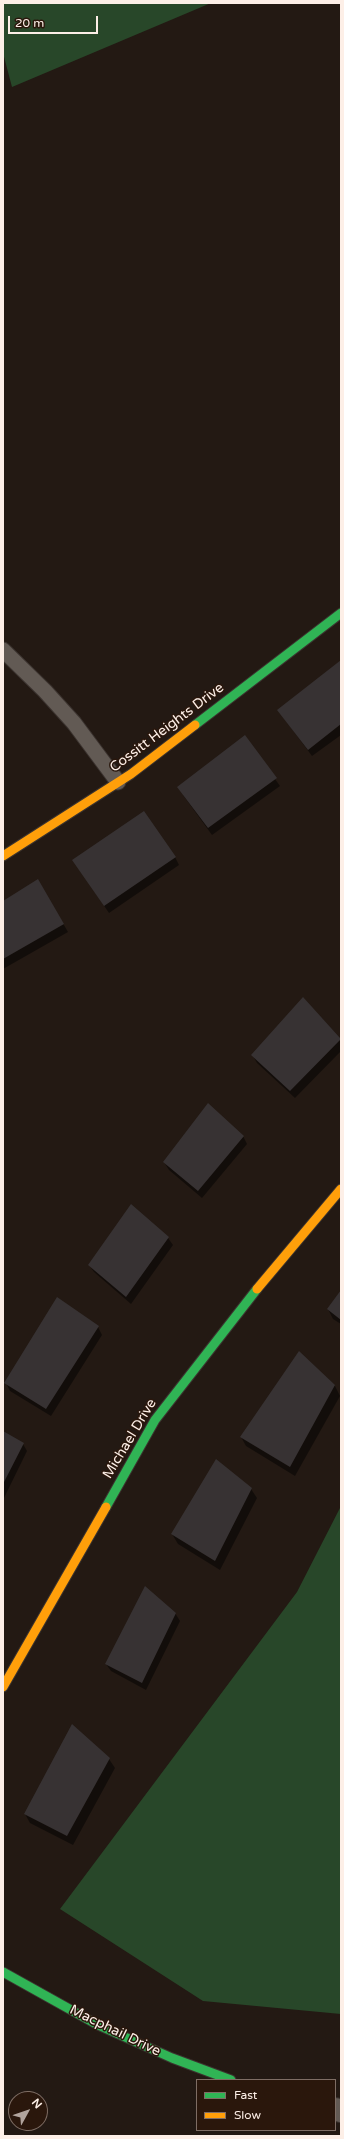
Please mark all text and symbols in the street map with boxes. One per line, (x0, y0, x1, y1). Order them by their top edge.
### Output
scale bar (10, 8, 100, 34)
text: 20 m (15, 16, 44, 30)
street label: Cossitt Heights Drive (107, 680, 227, 776)
street label: Michael Drive (100, 1396, 160, 1482)
street label: Macphail Drive (67, 2002, 163, 2060)
legend (196, 2079, 336, 2131)
text: Fast (234, 2088, 257, 2102)
north arrow (8, 2091, 48, 2131)
text: N (29, 2096, 45, 2111)
text: Slow (234, 2108, 261, 2122)

